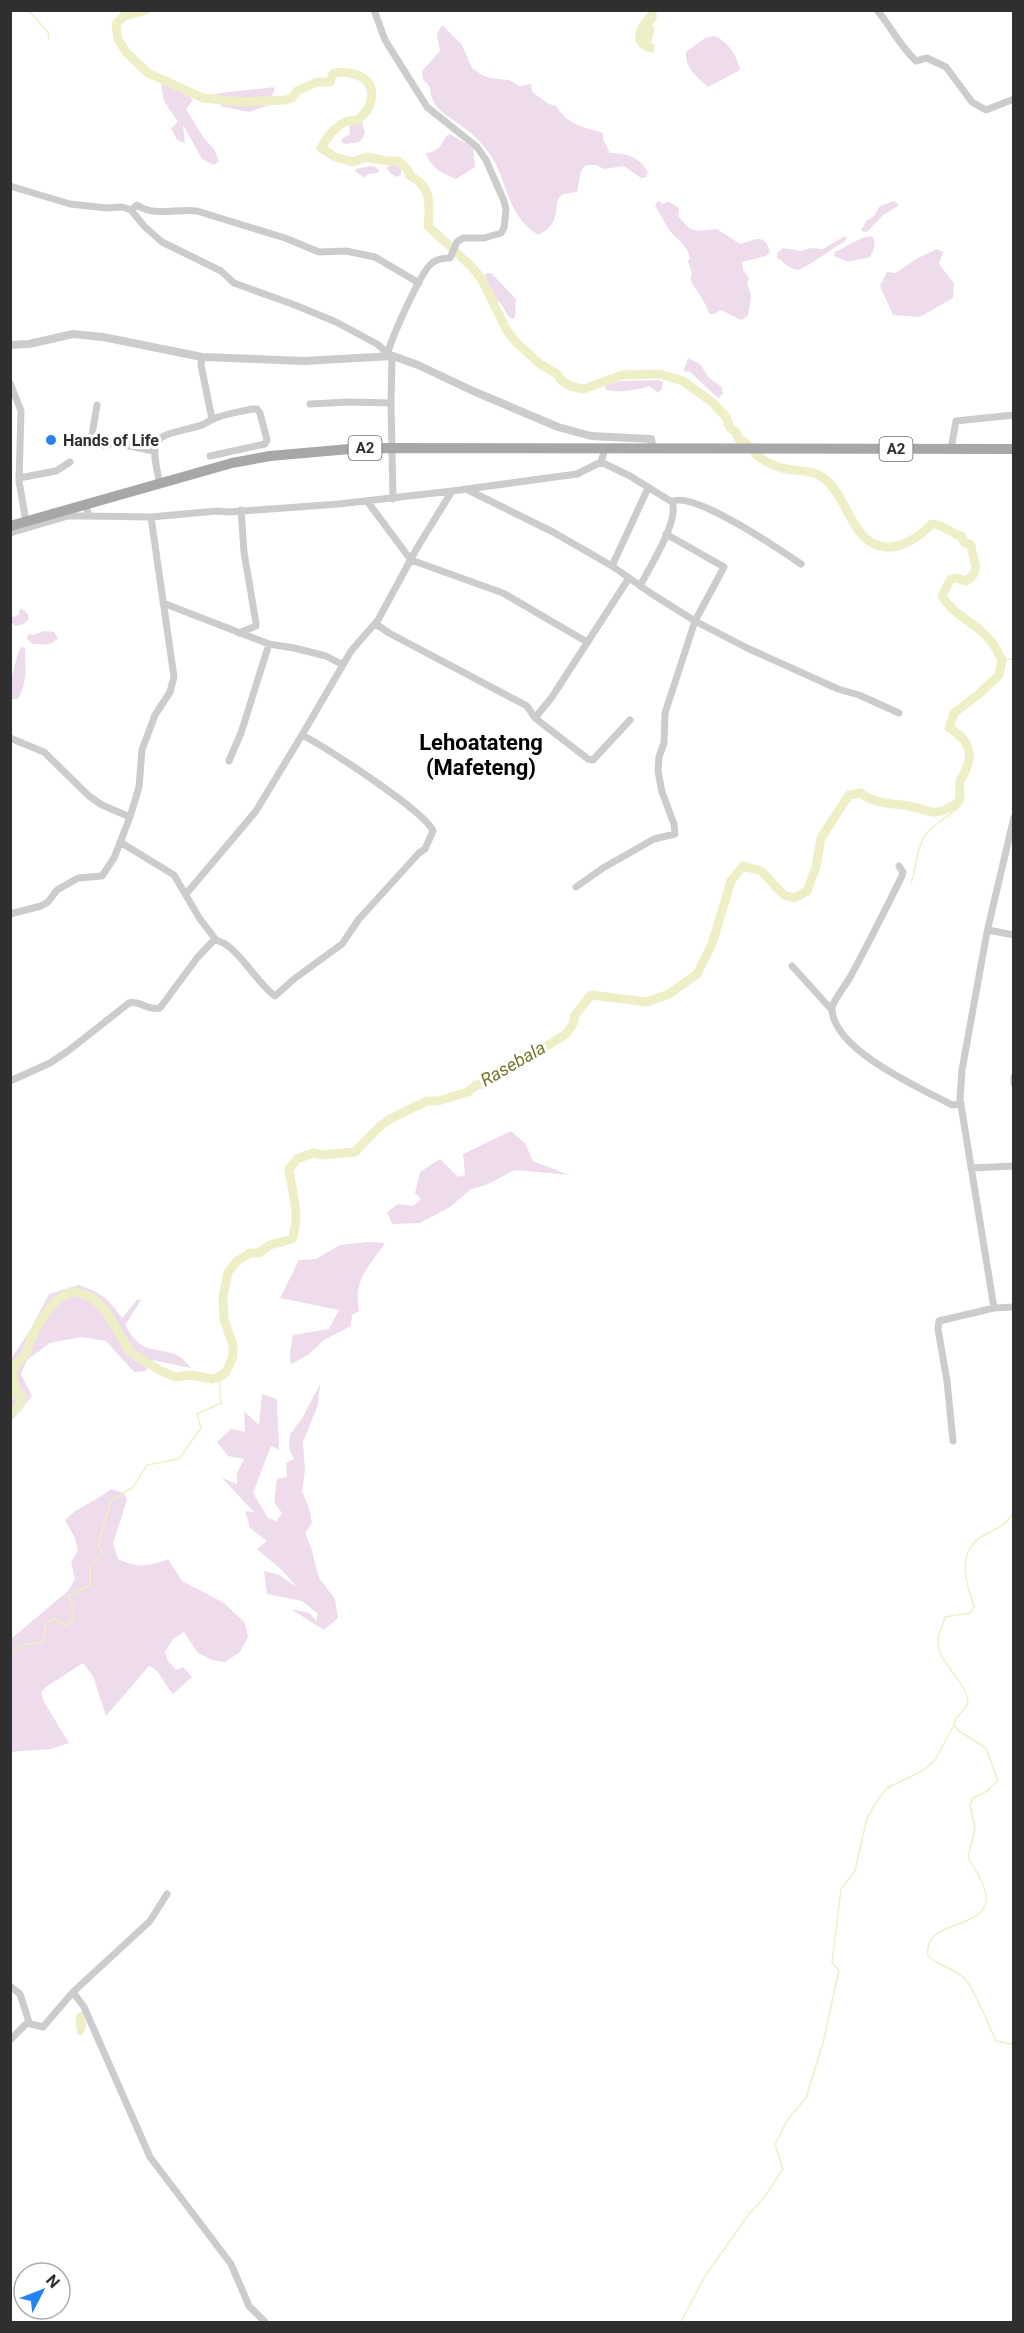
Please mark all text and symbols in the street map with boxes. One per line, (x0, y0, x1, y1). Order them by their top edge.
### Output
place label: Hands of Life (63, 431, 159, 450)
marker: Hands of Life (44, 433, 58, 447)
road number: A2 (348, 436, 382, 460)
road number: A2 (880, 437, 912, 461)
district label: Lehoatateng (Mafeteng) (419, 730, 543, 780)
water label: Rasebala (477, 1037, 549, 1091)
north arrow (12, 2261, 72, 2321)
text: N (42, 2271, 64, 2292)

